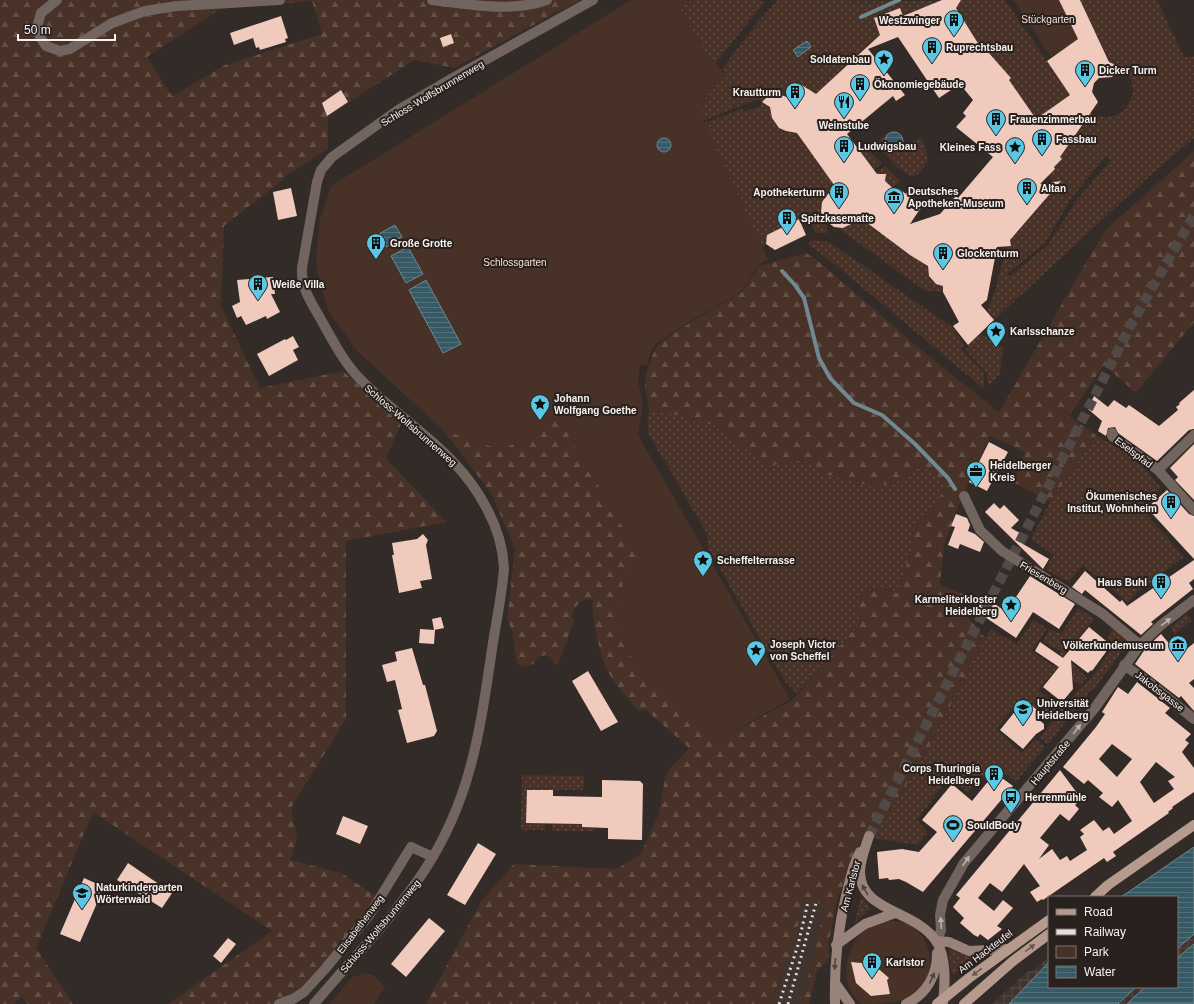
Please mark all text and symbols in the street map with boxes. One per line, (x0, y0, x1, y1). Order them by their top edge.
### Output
building icon: Westzwinger (943, 9, 965, 37)
park label: Stückgarten (1021, 14, 1075, 25)
place label: Westzwinger (879, 15, 940, 26)
scale bar (18, 16, 115, 42)
text: 50 m (24, 23, 51, 37)
building icon: Ruprechtsbau (921, 36, 943, 64)
place label: Ruprechtsbau (946, 42, 1013, 53)
place icon: Soldatenbau (873, 48, 895, 76)
place label: Soldatenbau (810, 54, 870, 65)
street label: Schloss-Wolfsbrunnenweg (379, 58, 486, 129)
building icon: Dicker Turm (1074, 59, 1096, 87)
place label: Dicker Turm (1099, 65, 1157, 76)
building icon: Ökonomiegebäude (849, 73, 871, 101)
place label: Ökonomiegebäude (874, 78, 964, 90)
building icon: Krautturm (784, 81, 806, 109)
place label: Krautturm (733, 87, 781, 98)
restaurant icon: Weinstube (833, 91, 855, 119)
building icon: Frauenzimmerbau (985, 108, 1007, 136)
place label: Frauenzimmerbau (1010, 114, 1096, 125)
place label: Weinstube (819, 120, 870, 131)
building icon: Fassbau (1031, 128, 1053, 156)
place label: Fassbau (1056, 134, 1097, 145)
building icon: Ludwigsbau (833, 135, 855, 163)
place icon: Kleines Fass (1004, 136, 1026, 164)
place label: Ludwigsbau (858, 141, 916, 152)
place label: Kleines Fass (940, 142, 1001, 153)
building icon: Altan (1016, 177, 1038, 205)
building icon: Apothekerturm (828, 181, 850, 209)
place label: Altan (1041, 183, 1066, 194)
museum icon: Deutsches Apotheken-Museum (883, 186, 905, 214)
place label: Deutsches Apotheken-Museum (908, 186, 1004, 209)
place label: Apothekerturm (753, 187, 825, 198)
building icon: Spitzkasematte (776, 207, 798, 235)
place label: Spitzkasematte (801, 213, 874, 224)
building icon: Große Grotte (365, 232, 387, 260)
place label: Große Grotte (390, 238, 453, 249)
building icon: Glockenturm (932, 242, 954, 270)
place label: Glockenturm (957, 248, 1019, 259)
park label: Schlossgarten (483, 257, 547, 268)
building icon: Weiße Villa (247, 273, 269, 301)
place label: Weiße Villa (272, 279, 325, 290)
place icon: Karlsschanze (985, 320, 1007, 348)
place label: Karlsschanze (1010, 326, 1075, 337)
street label: Schloss-Wolfsbrunnenweg (362, 382, 459, 468)
place icon: Johann Wolfgang Goethe (529, 393, 551, 421)
place label: Johann Wolfgang Goethe (554, 393, 637, 416)
street label: Eselspfad (1113, 435, 1155, 470)
office icon: Heidelberger Kreis (965, 460, 987, 488)
place label: Heidelberger Kreis (990, 460, 1051, 483)
place label: Ökumenisches Institut, Wohnheim (1067, 490, 1157, 514)
building icon: Ökumenisches Institut, Wohnheim (1160, 491, 1182, 519)
place icon: Scheffelterrasse (692, 549, 714, 577)
place label: Scheffelterrasse (717, 555, 795, 566)
street label: Friesenberg (1018, 559, 1069, 596)
building icon: Haus Buhl (1150, 571, 1172, 599)
place label: Haus Buhl (1098, 577, 1147, 588)
place label: Karmeliterkloster Heidelberg (915, 594, 997, 617)
place icon: Karmeliterkloster Heidelberg (1000, 594, 1022, 622)
one-way arrow (1160, 617, 1171, 626)
museum icon: Völkerkundemuseum (1167, 634, 1189, 662)
place icon: Joseph Victor von Scheffel (745, 639, 767, 667)
place label: Joseph Victor von Scheffel (770, 639, 836, 662)
place label: Völkerkundemuseum (1063, 640, 1164, 651)
street label: Jakobsgasse (1133, 669, 1186, 714)
school or university icon: Universität Heidelberg (1012, 698, 1034, 726)
place label: Universität Heidelberg (1037, 698, 1089, 721)
one-way arrow (1072, 724, 1081, 735)
street label: Hauptstraße (1028, 737, 1073, 787)
place label: Corps Thuringia Heidelberg (903, 763, 980, 786)
building icon: Corps Thuringia Heidelberg (983, 763, 1005, 791)
bus stop icon: Herrenmühle (1000, 786, 1022, 814)
place label: Herrenmühle (1025, 792, 1087, 803)
sports icon: SouldBody (942, 814, 964, 842)
place label: SouldBody (967, 820, 1020, 831)
one-way arrow (962, 856, 970, 866)
street label: Am Karlstor (838, 859, 863, 913)
street label: Schloss-Wolfsbrunnenweg (338, 878, 423, 975)
school or university icon: Naturkindergarten Wörterwald (71, 882, 93, 910)
place label: Naturkindergarten Wörterwald (96, 882, 183, 905)
one-way arrow (862, 884, 869, 896)
street label: Elisabethenweg (335, 893, 386, 956)
legend (1048, 896, 1178, 988)
text: Road (1084, 905, 1113, 919)
one-way arrow (937, 917, 944, 929)
text: Railway (1084, 925, 1126, 939)
street label: Am Hackteufel (956, 927, 1015, 975)
one-way arrow (1025, 944, 1036, 952)
text: Park (1084, 945, 1110, 959)
building icon: Karlstor (861, 951, 883, 979)
place label: Karlstor (886, 957, 924, 968)
one-way arrow (831, 958, 838, 970)
text: Water (1084, 965, 1116, 979)
one-way arrow (972, 968, 982, 976)
one-way arrow (929, 972, 935, 984)

